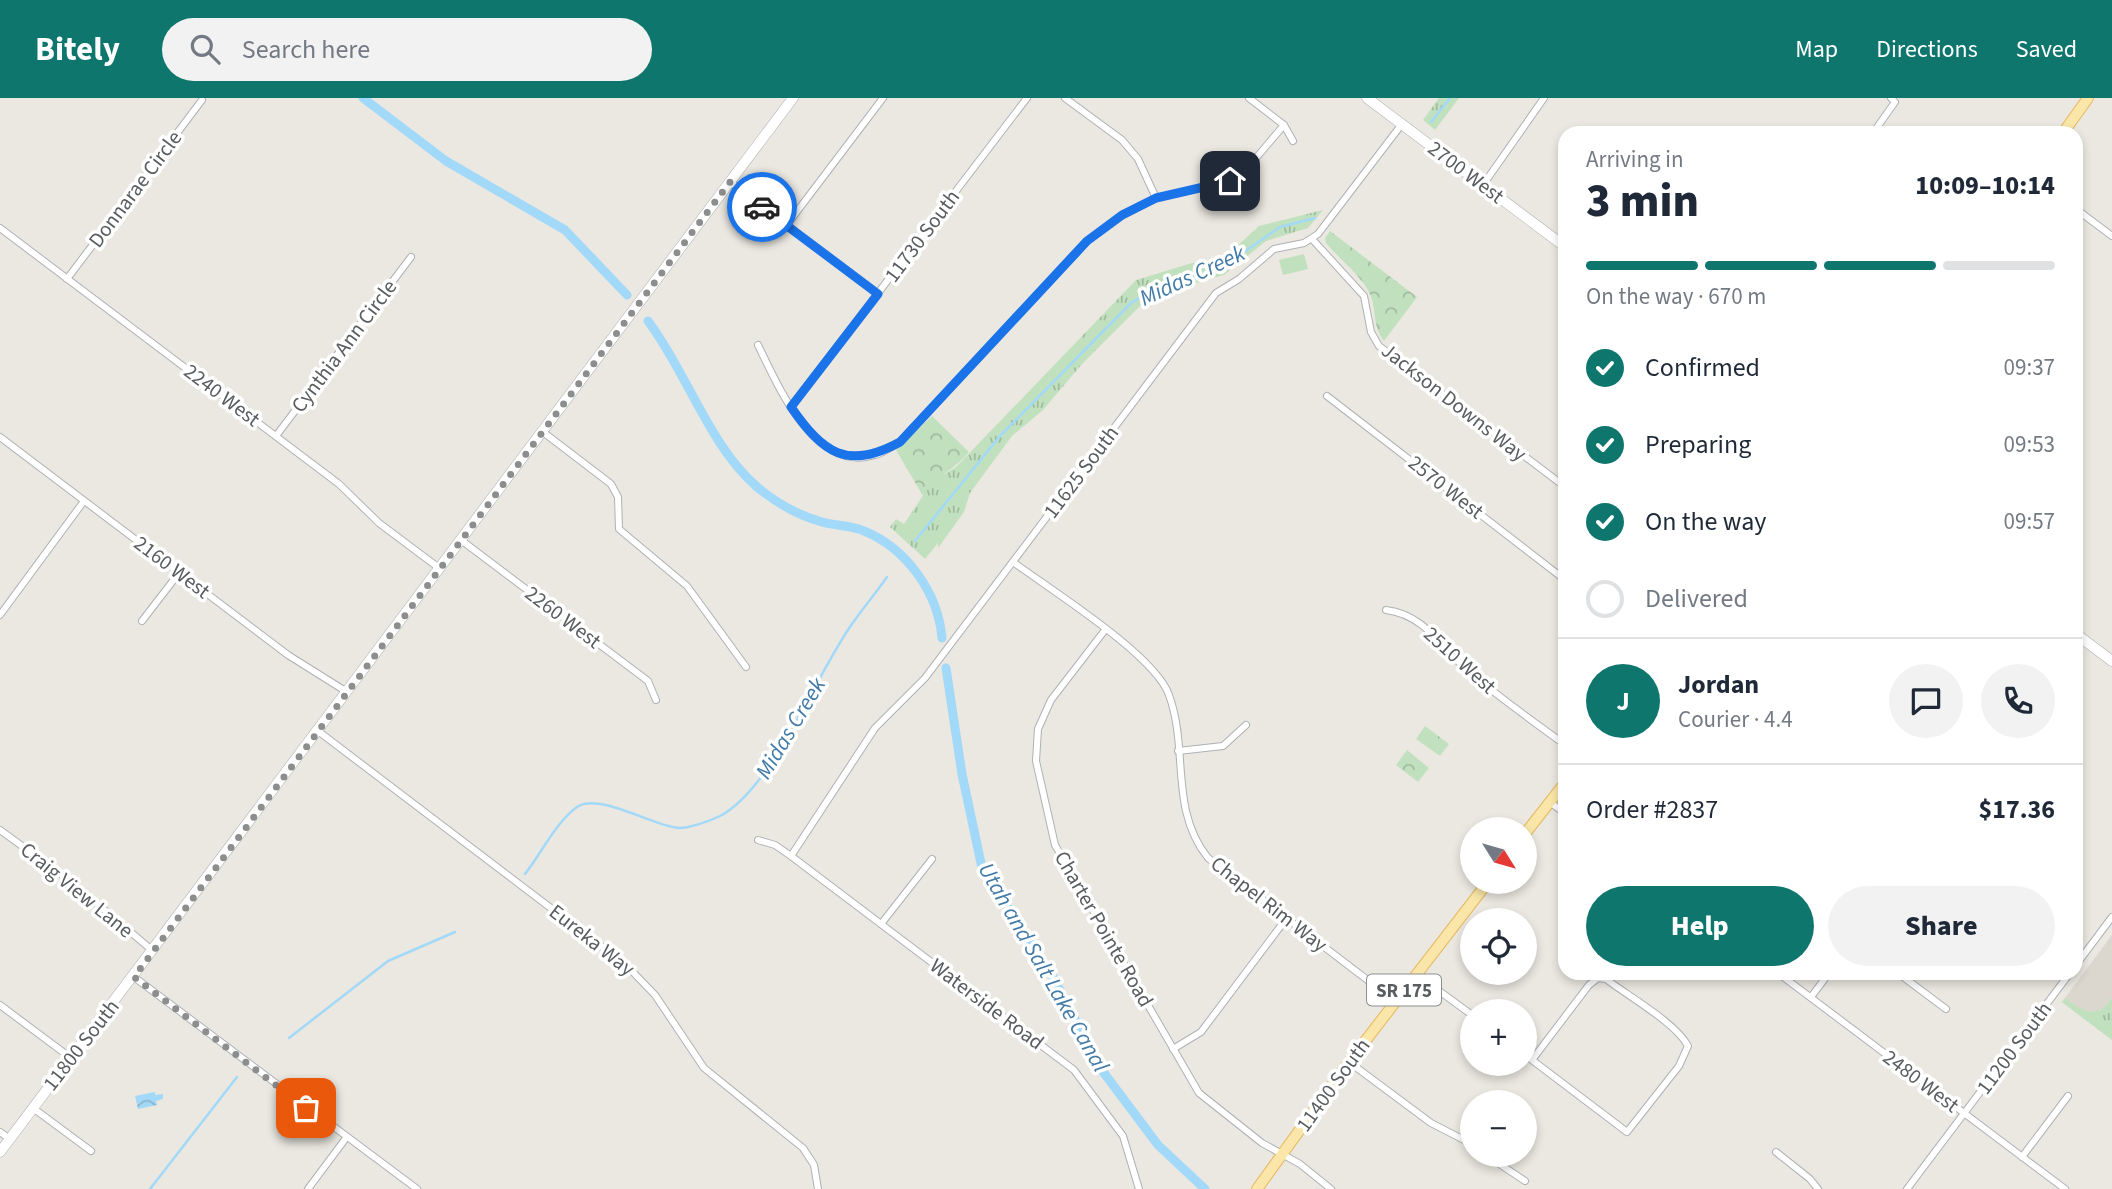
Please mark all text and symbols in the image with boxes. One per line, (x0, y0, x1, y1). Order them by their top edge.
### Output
search box (162, 18, 652, 81)
text: Bitely (35, 26, 120, 73)
icon: search (186, 30, 224, 68)
text: Search here (242, 31, 370, 68)
text: Map (1795, 32, 1838, 67)
text: Directions (1876, 32, 1978, 67)
text: Saved (2016, 32, 2077, 67)
street label: Donnarae Circle (81, 124, 189, 254)
street label: 2700 West (1422, 133, 1510, 211)
text: Arriving in (1586, 143, 1684, 176)
pin (1200, 151, 1260, 211)
icon: home (1211, 162, 1249, 200)
text: 10:09–10:14 (1915, 167, 2055, 204)
text: 3 min (1586, 169, 1699, 234)
courier (727, 172, 797, 242)
street label: 11730 South (877, 183, 967, 289)
icon: car (743, 188, 781, 226)
water label: Midas Creek (1134, 236, 1252, 314)
street label: Cynthia Ann Circle (284, 273, 404, 419)
text: On the way · 670 m (1586, 280, 1766, 313)
street label: Jackson Downs Way (1375, 336, 1533, 468)
icon: check (1586, 349, 1624, 387)
text: Confirmed (1645, 349, 1760, 386)
text: 09:37 (2004, 351, 2055, 384)
street label: 2240 West (178, 356, 266, 434)
street label: 11625 South (1036, 419, 1126, 525)
icon: check (1586, 426, 1624, 464)
text: Preparing (1645, 426, 1751, 463)
text: 09:53 (2004, 428, 2055, 461)
street label: 2570 West (1402, 448, 1490, 526)
icon: check (1586, 503, 1624, 541)
text: On the way (1645, 503, 1766, 540)
text: 09:57 (2004, 505, 2055, 538)
street label: 2160 West (128, 528, 216, 606)
street label: 2260 West (519, 578, 607, 656)
text: Delivered (1645, 580, 1748, 617)
street label: 2510 West (1417, 619, 1503, 701)
button: chat (1889, 664, 1963, 738)
button: phone (1981, 664, 2055, 738)
text: Jordan (1678, 666, 1759, 703)
water label: Midas Creek (747, 670, 834, 785)
text: J (1616, 683, 1630, 720)
text: Courier · 4.4 (1678, 703, 1793, 736)
text: Order #2837 (1586, 791, 1718, 828)
text: $17.36 (1979, 791, 2055, 828)
north arrow (1460, 817, 1536, 894)
map controls (1460, 817, 1537, 1167)
street label: Craig View Lane (14, 835, 140, 945)
street label: Charter Pointe Road (1047, 845, 1161, 1013)
street label: Chapel Rim Way (1204, 849, 1334, 959)
water label: Utah and Salt Lake Canal (970, 856, 1117, 1078)
button: Help (1586, 886, 1814, 966)
button: Share (1828, 886, 2055, 966)
street label: Eureka Way (543, 897, 641, 983)
button: locate (1460, 908, 1537, 985)
street label: Waterside Road (924, 951, 1050, 1057)
road number: SR 175 (1367, 974, 1441, 1006)
street label: 11800 South (36, 993, 126, 1097)
street label: 11200 South (1969, 995, 2059, 1101)
button: + (1460, 999, 1537, 1076)
street label: 11400 South (1289, 1032, 1377, 1138)
street label: 2480 West (1877, 1042, 1965, 1120)
pin (276, 1078, 336, 1138)
icon: bag (287, 1089, 325, 1127)
button: − (1460, 1090, 1537, 1167)

